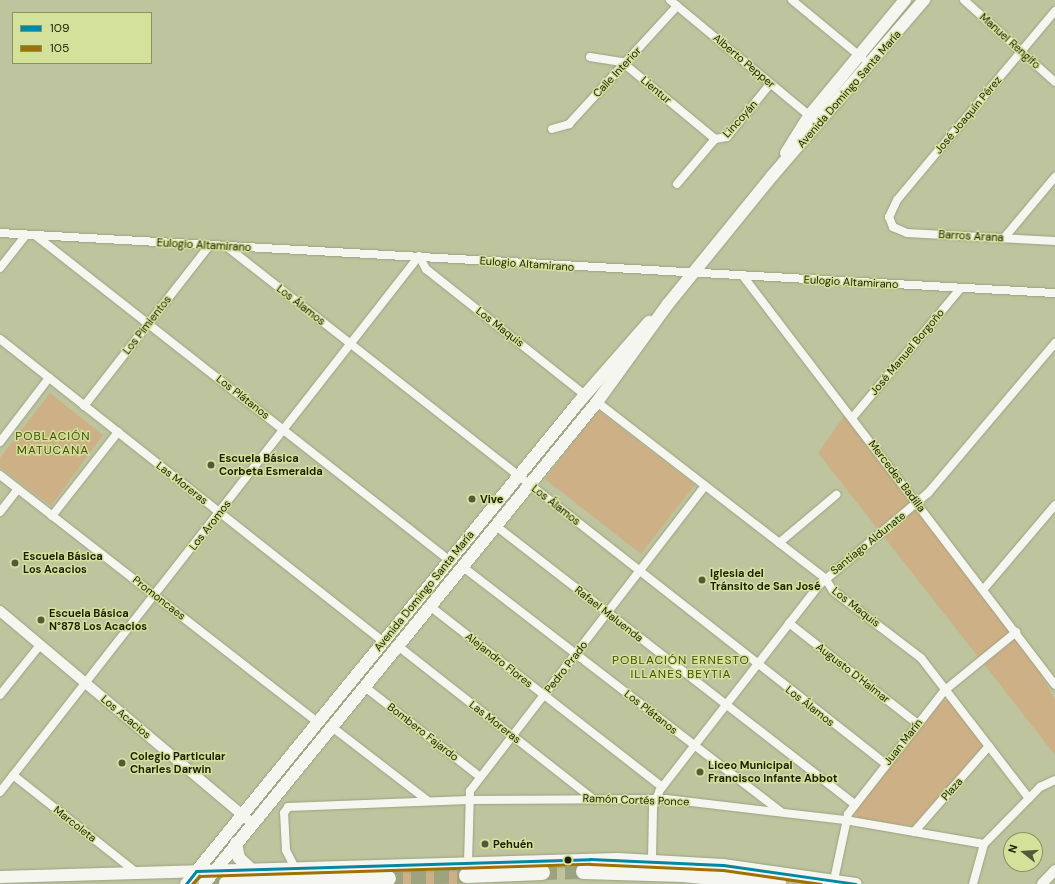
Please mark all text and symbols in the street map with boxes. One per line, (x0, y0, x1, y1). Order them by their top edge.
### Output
street label: Manuel Rengifo (977, 10, 1043, 72)
legend (12, 12, 152, 64)
text: 109 (50, 20, 70, 36)
street label: Avenida Domingo Santa María (794, 28, 904, 150)
street label: Alberto Pepper (710, 31, 778, 91)
text: 105 (50, 40, 69, 56)
street label: Calle Interior (590, 44, 644, 100)
street label: Lientur (638, 73, 674, 107)
street label: José Joaquín Pérez (932, 74, 1004, 156)
street label: Lincoyán (720, 98, 760, 140)
street label: Barros Arana (938, 228, 1004, 244)
street label: Eulogio Altamirano (156, 236, 252, 254)
street label: Eulogio Altamirano (479, 254, 575, 274)
street label: Eulogio Altamirano (803, 273, 899, 291)
street label: Los Álamos (274, 282, 328, 328)
street label: Los Pimientos (120, 293, 174, 357)
street label: Los Maquis (473, 304, 527, 350)
street label: José Manuel Borgoño (867, 306, 947, 398)
street label: Los Plátanos (214, 372, 272, 422)
district label: POBLACIÓN MATUCANA (15, 430, 91, 458)
street label: Mercedes Badilla (866, 437, 928, 515)
place label: Escuela Básica Corbeta Esmeralda (219, 452, 323, 478)
street label: Las Moreras (154, 459, 210, 507)
marker: Escuela Básica Corbeta Esmeralda (206, 460, 216, 470)
street label: Los Álamos (529, 482, 583, 528)
place label: Vive (480, 492, 503, 506)
marker: Vive (467, 494, 477, 504)
street label: Los Aromos (186, 497, 234, 553)
street label: Santiago Aldunate (828, 509, 908, 577)
street label: Avenida Domingo Santa María (371, 528, 477, 654)
place label: Escuela Básica Los Acacios (23, 550, 103, 576)
marker: Escuela Básica Los Acacios (10, 558, 20, 568)
place label: Iglesia del Tránsito de San José (710, 567, 821, 593)
street label: Promoncaes (130, 573, 188, 623)
marker: Iglesia del Tránsito de San José (697, 575, 707, 585)
street label: Rafael Maluenda (572, 583, 646, 645)
street label: Los Maquis (829, 584, 883, 630)
place label: Escuela Básica N°878 Los Acacios (49, 607, 147, 633)
marker: Escuela Básica N°878 Los Acacios (36, 615, 46, 625)
street label: Alejandro Flores (463, 630, 535, 690)
street label: Pedro Prado (542, 638, 590, 696)
street label: Augusto D'Halmar (814, 640, 892, 706)
district label: POBLACIÓN ERNESTO ILLANES BEYTIA (612, 654, 750, 682)
street label: Los Álamos (783, 683, 837, 729)
street label: Los Plátanos (622, 687, 680, 737)
street label: Los Acacios (98, 692, 154, 742)
street label: Las Moreras (467, 698, 523, 746)
street label: Bombero Fajardo (385, 700, 461, 764)
street label: Juan Marín (881, 716, 925, 768)
place label: Colegio Particular Charles Darwin (130, 750, 226, 776)
marker: Colegio Particular Charles Darwin (117, 758, 127, 768)
place label: Liceo Municipal Francisco Infante Abbot (708, 759, 838, 785)
marker: Liceo Municipal Francisco Infante Abbot (695, 767, 705, 777)
street label: Plaza (939, 775, 965, 803)
street label: Ramón Cortés Ponce (582, 792, 690, 808)
street label: Marcoleta (51, 803, 99, 845)
north arrow (1003, 832, 1043, 872)
place label: Pehuén (493, 837, 533, 851)
marker: Pehuén (480, 839, 490, 849)
text: N (1005, 843, 1020, 855)
unlabelled marker (563, 855, 573, 865)

